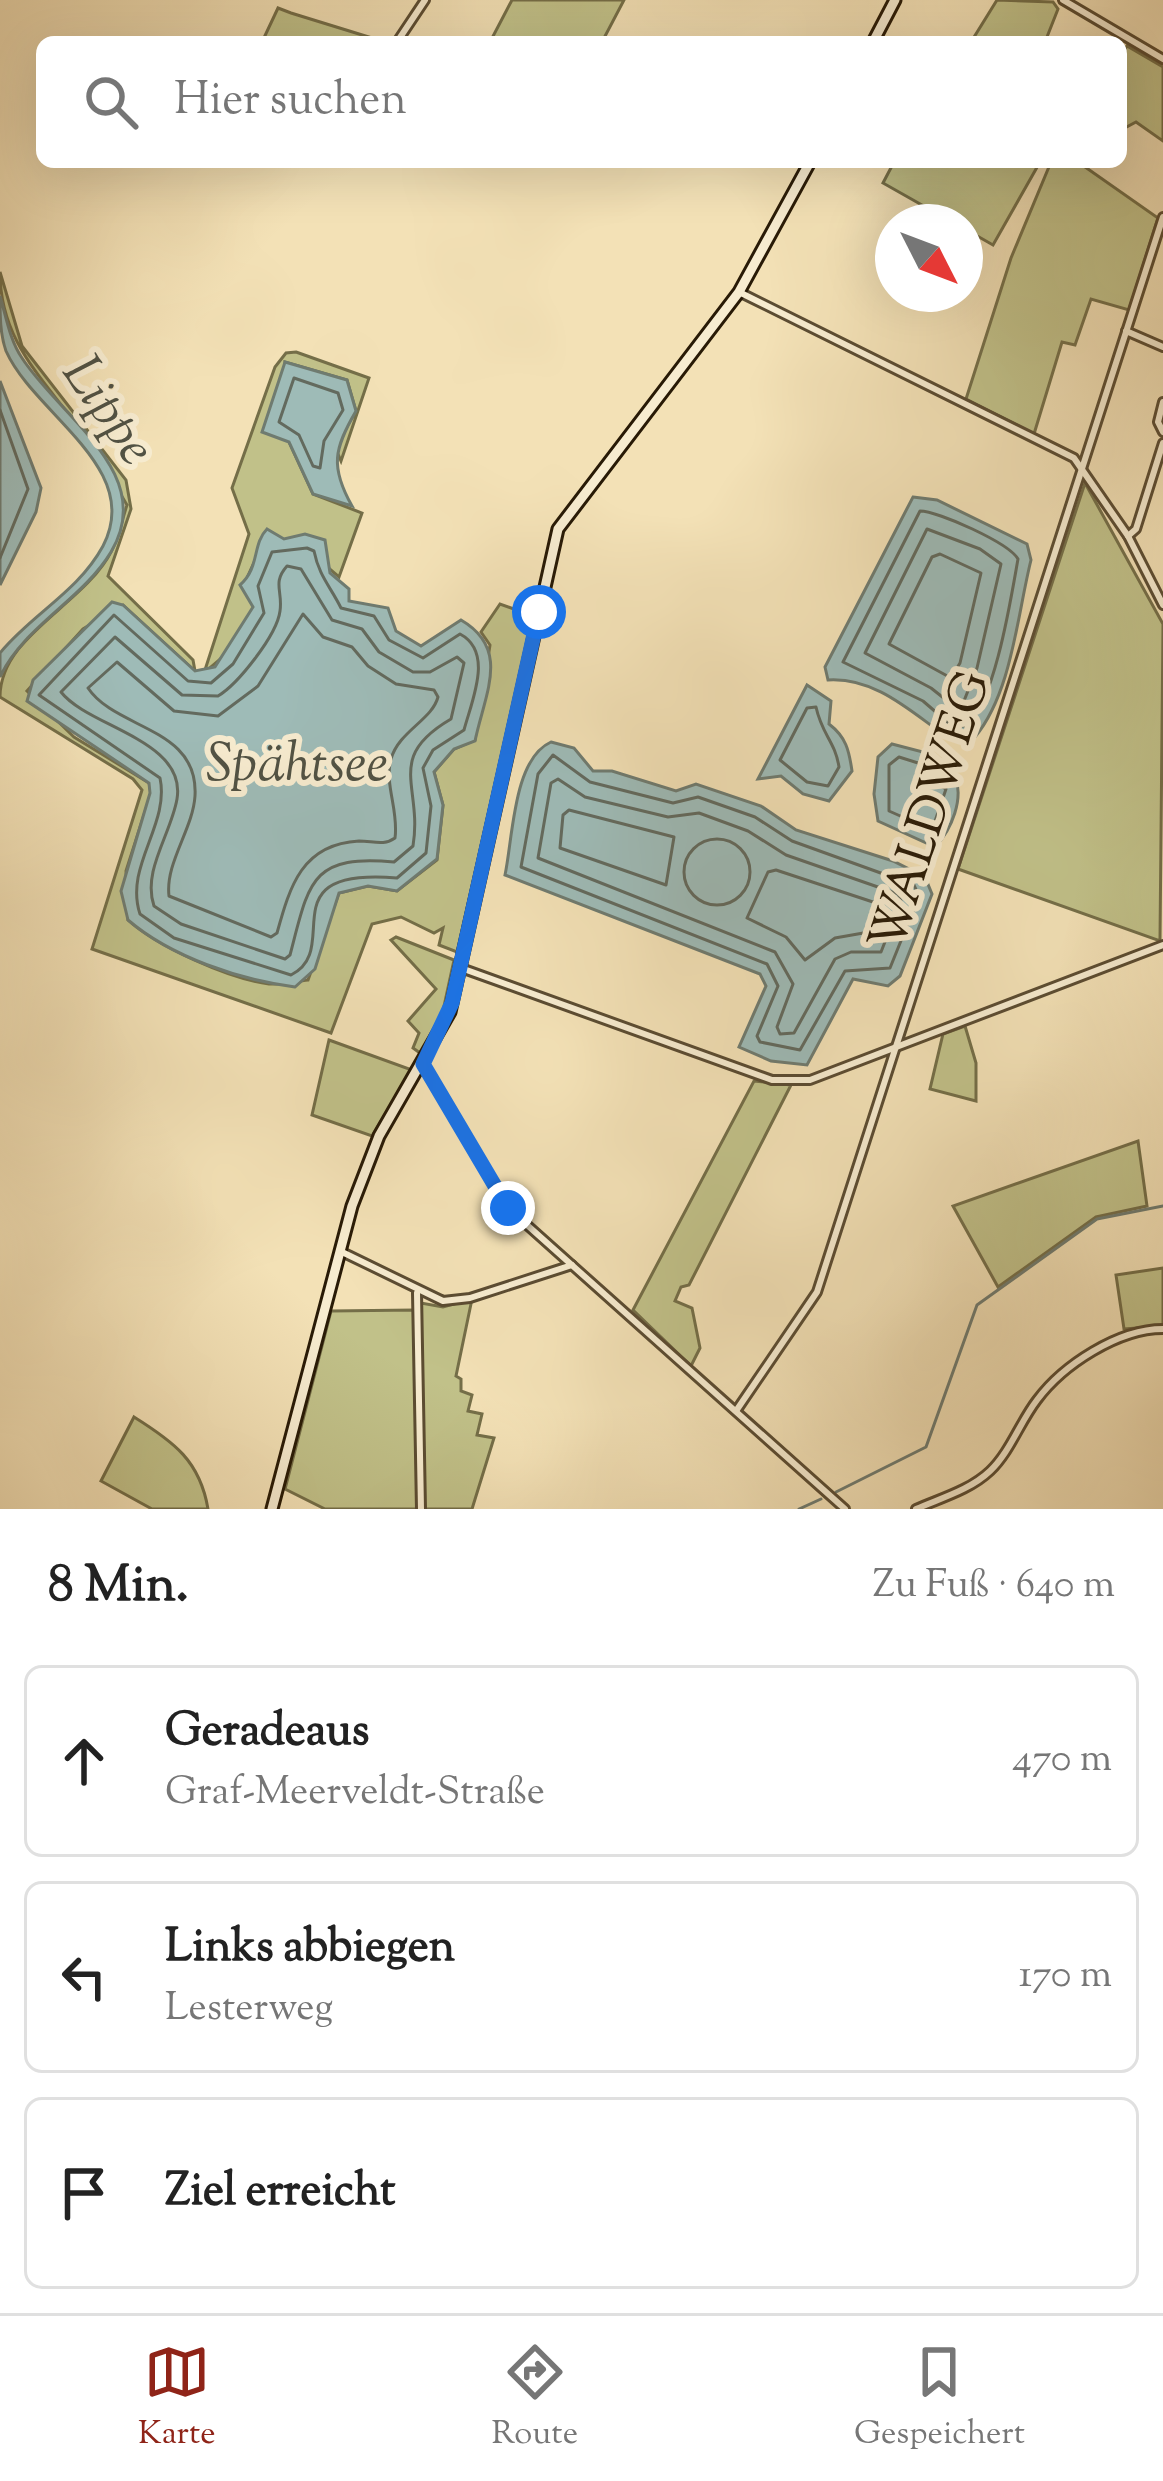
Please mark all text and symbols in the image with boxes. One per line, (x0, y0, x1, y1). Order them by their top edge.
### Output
search box (36, 36, 1127, 168)
icon: search (78, 69, 144, 135)
text: Hier suchen (174, 70, 407, 135)
north arrow (875, 204, 983, 312)
water label: Lippe (40, 341, 172, 483)
route start (512, 585, 566, 639)
street label: WALDWEG (853, 663, 1013, 961)
water label: Spähtsee (206, 728, 388, 806)
route end (481, 1181, 535, 1235)
text: 8 Min. (48, 1551, 189, 1624)
text: Zu Fuß · 640 m (873, 1559, 1115, 1615)
text: Geradeaus (165, 1701, 369, 1766)
icon: ahead (51, 1728, 117, 1794)
text: 470 m (1012, 1733, 1112, 1789)
text: Graf-Meerveldt-Straße (165, 1766, 545, 1822)
text: Links abbiegen (165, 1917, 455, 1982)
icon: left (51, 1944, 117, 2010)
text: 170 m (1019, 1949, 1112, 2005)
text: Lesterweg (165, 1982, 333, 2038)
icon: arrive (51, 2160, 117, 2226)
text: Ziel erreicht (165, 2161, 396, 2226)
tab: Karte (138, 2339, 216, 2459)
tab: Route (492, 2339, 578, 2459)
tab: Gespeichert (854, 2339, 1025, 2459)

